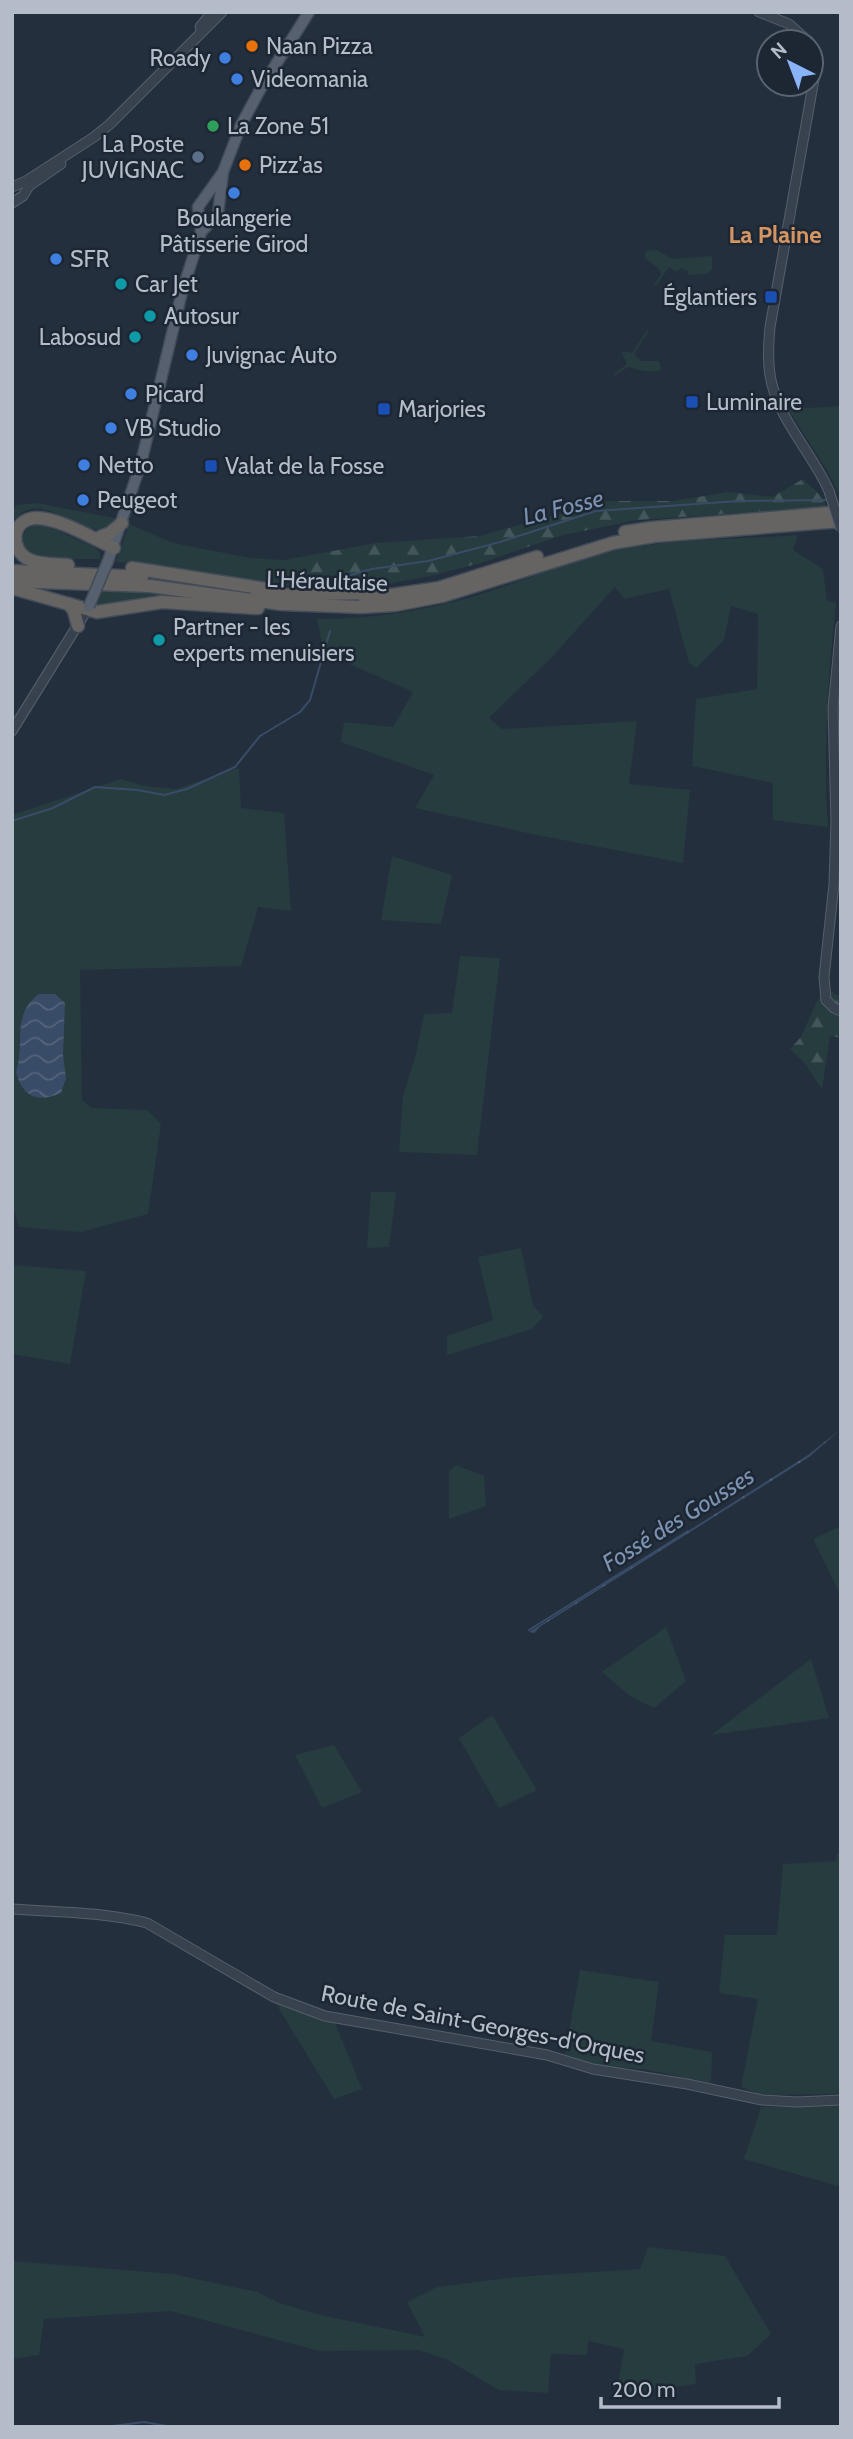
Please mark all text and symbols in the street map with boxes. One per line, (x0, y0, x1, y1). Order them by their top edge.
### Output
north arrow (755, 28, 825, 98)
place label: Naan Pizza (266, 32, 373, 60)
marker: Naan Pizza (244, 38, 260, 54)
text: N (766, 38, 792, 64)
place label: Roady (149, 44, 211, 72)
marker: Roady (217, 50, 233, 66)
place label: Videomania (251, 65, 368, 93)
marker: Videomania (229, 71, 245, 87)
place label: La Zone 51 (227, 112, 329, 140)
marker: La Zone 51 (205, 118, 221, 134)
place label: La Poste JUVIGNAC (81, 130, 184, 184)
marker: La Poste JUVIGNAC (190, 149, 206, 165)
place label: Pizz'as (259, 151, 323, 179)
marker: Pizz'as (237, 157, 253, 173)
marker: Boulangerie Pâtisserie Girod (226, 185, 242, 201)
place label: Boulangerie Pâtisserie Girod (160, 204, 308, 258)
district label: La Plaine (728, 220, 822, 249)
place label: SFR (70, 245, 109, 273)
marker: SFR (48, 251, 64, 267)
place label: Car Jet (135, 270, 198, 298)
marker: Car Jet (113, 276, 129, 292)
place label: Églantiers (663, 282, 757, 311)
marker: Églantiers (763, 289, 779, 305)
place label: Autosur (164, 302, 240, 330)
marker: Autosur (142, 308, 158, 324)
place label: Labosud (39, 323, 121, 351)
marker: Labosud (127, 329, 143, 345)
place label: Juvignac Auto (205, 341, 337, 369)
marker: Juvignac Auto (184, 347, 200, 363)
place label: Picard (145, 380, 204, 408)
marker: Picard (123, 386, 139, 402)
place label: Luminaire (706, 388, 802, 416)
marker: Luminaire (684, 394, 700, 410)
place label: Marjories (398, 395, 486, 423)
marker: Marjories (376, 401, 392, 417)
place label: VB Studio (125, 414, 221, 442)
marker: VB Studio (103, 420, 119, 436)
place label: Netto (98, 451, 154, 479)
place label: Valat de la Fosse (225, 452, 384, 480)
marker: Netto (76, 457, 92, 473)
marker: Valat de la Fosse (203, 458, 219, 474)
water label: La Fosse (520, 483, 606, 531)
place label: Peugeot (97, 486, 177, 514)
marker: Peugeot (75, 492, 91, 508)
street label: L'Héraultaise (266, 565, 388, 597)
place label: Partner - les experts menuisiers (173, 613, 355, 667)
marker: Partner - les experts menuisiers (151, 632, 167, 648)
water label: Fossé des Gousses (597, 1461, 759, 1577)
street label: Route de Saint-Georges-d'Orques (319, 1979, 647, 2069)
scale bar (601, 2366, 780, 2410)
text: 200 m (612, 2377, 675, 2402)

